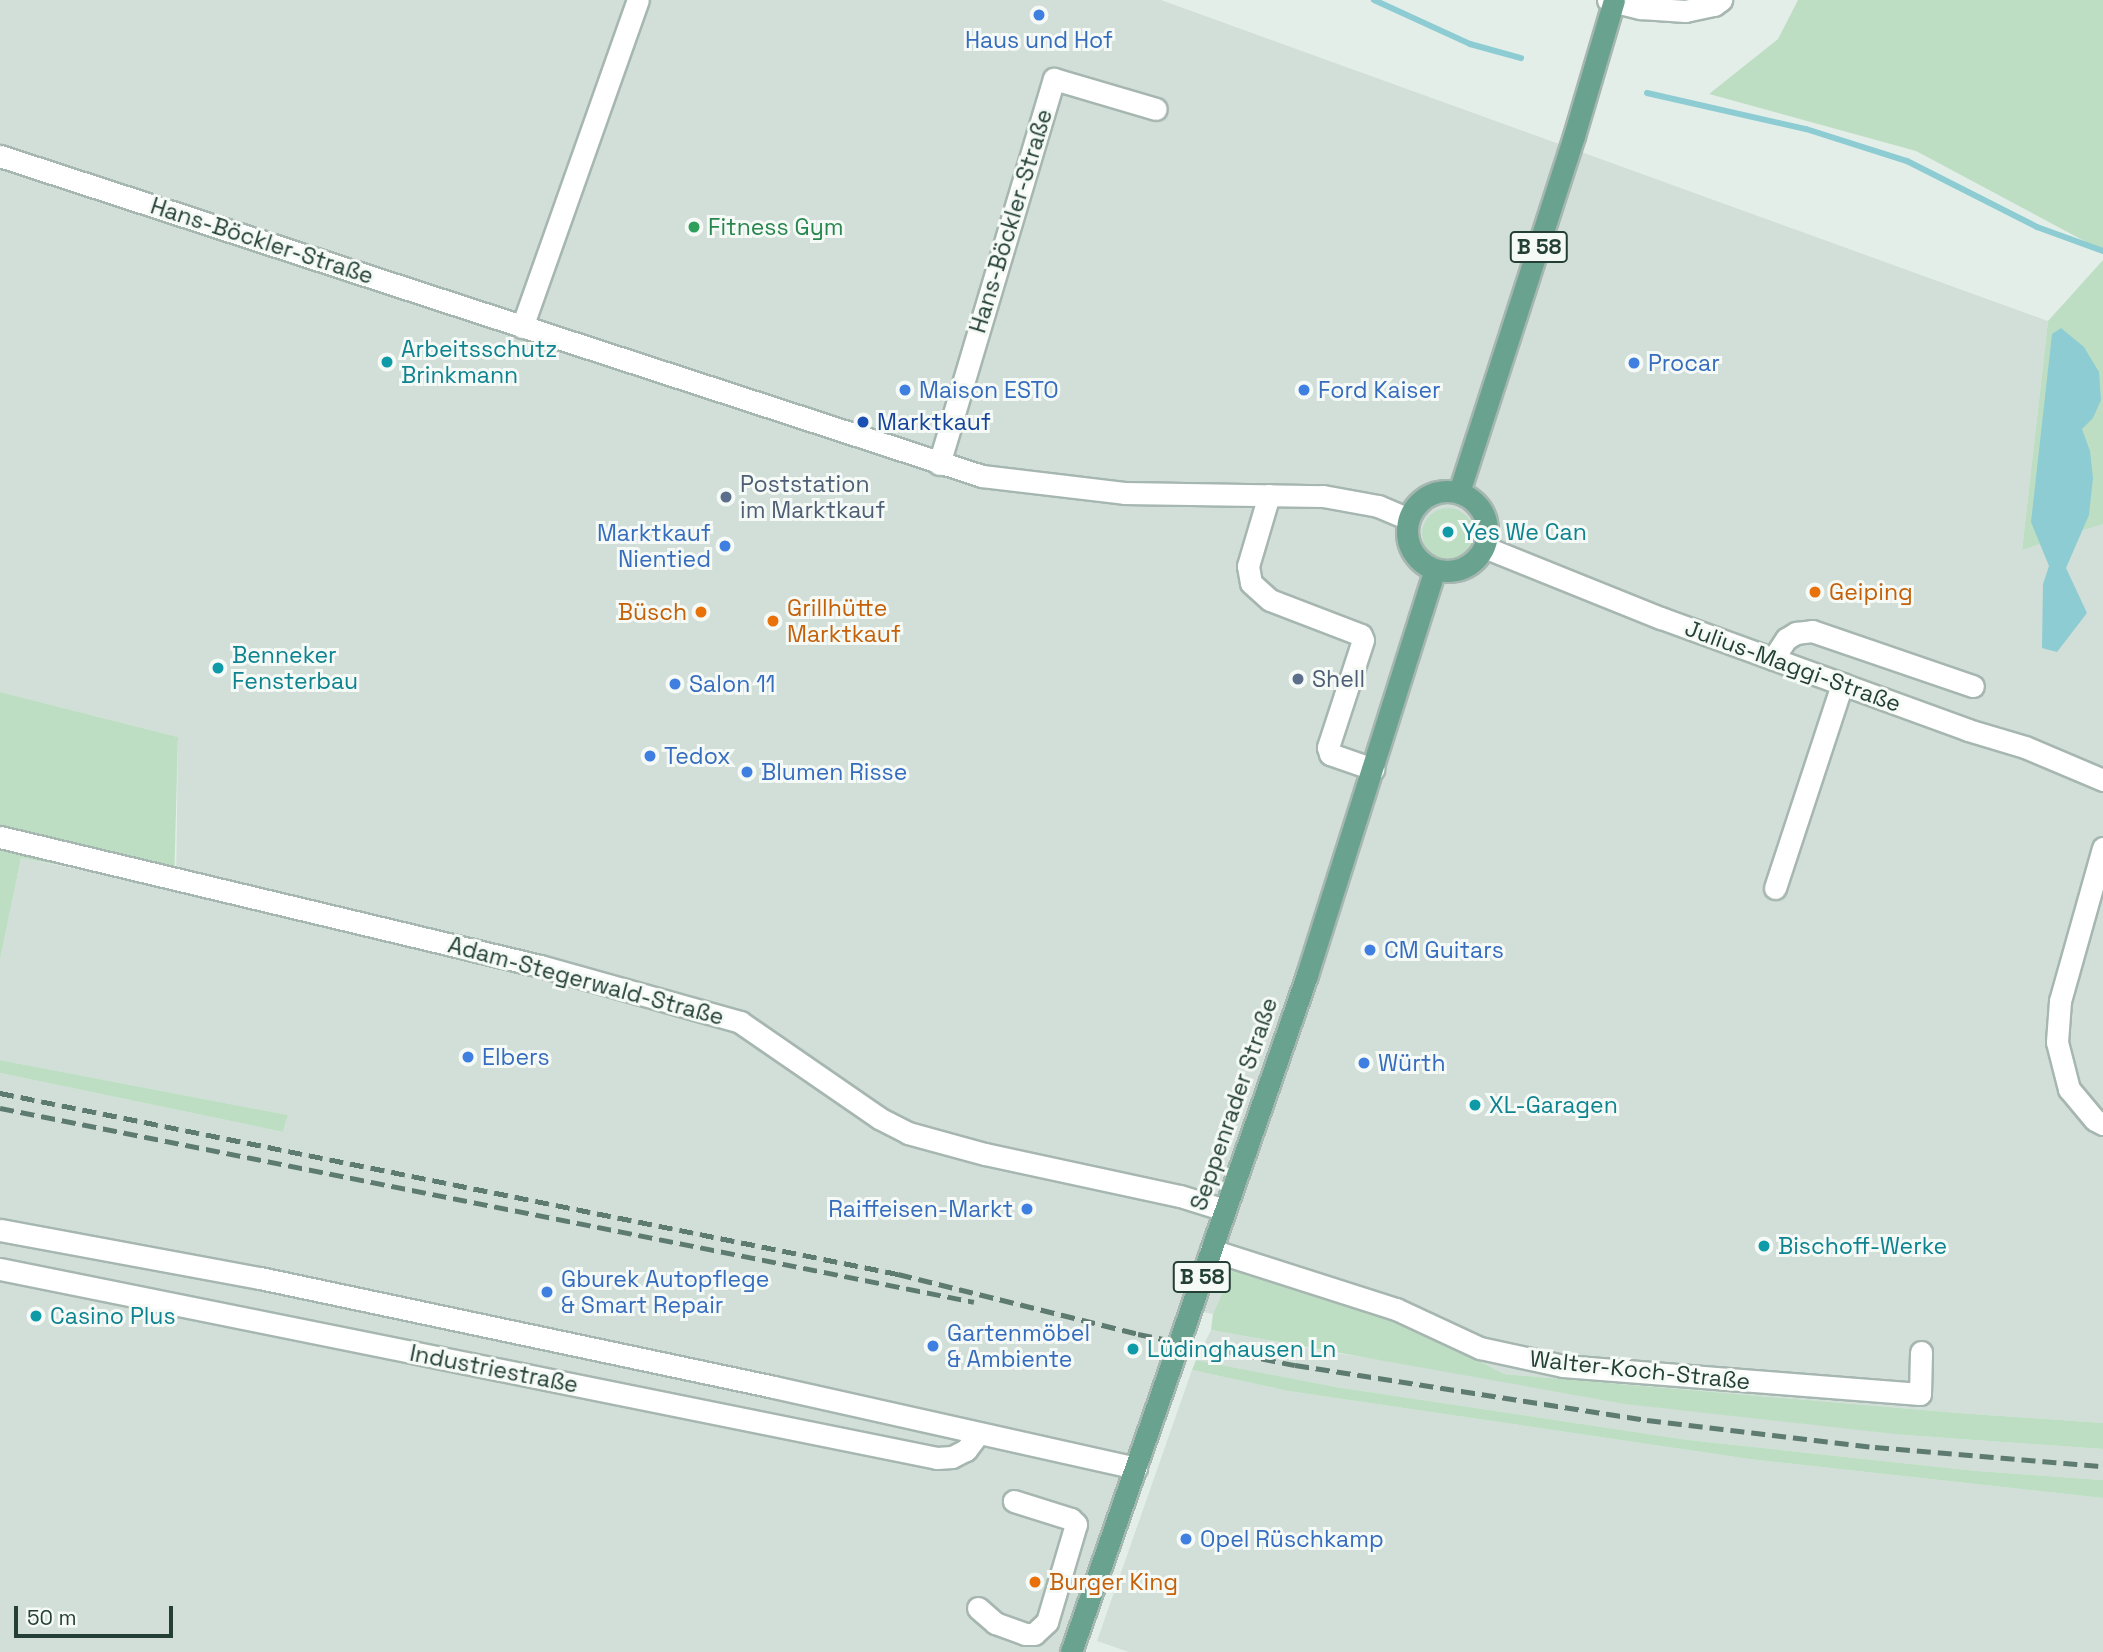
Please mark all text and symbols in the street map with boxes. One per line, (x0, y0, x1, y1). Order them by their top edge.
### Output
marker: Haus und Hof (1031, 7, 1047, 23)
place label: Haus und Hof (965, 26, 1113, 54)
street label: Hans-Böckler-Straße (964, 106, 1058, 336)
street label: Hans-Böckler-Straße (147, 192, 377, 290)
place label: Fitness Gym (708, 213, 844, 241)
marker: Fitness Gym (686, 219, 702, 235)
road number: B 58 (1509, 230, 1569, 264)
place label: Arbeitsschutz Brinkmann (401, 335, 557, 389)
place label: Procar (1648, 349, 1720, 377)
marker: Arbeitsschutz Brinkmann (379, 354, 395, 370)
marker: Procar (1626, 355, 1642, 371)
place label: Maison ESTO (919, 376, 1059, 404)
place label: Ford Kaiser (1318, 376, 1441, 404)
marker: Maison ESTO (897, 382, 913, 398)
marker: Ford Kaiser (1296, 382, 1312, 398)
place label: Marktkauf (877, 408, 991, 436)
marker: Marktkauf (855, 414, 871, 430)
place label: Poststation im Marktkauf (740, 470, 885, 524)
marker: Poststation im Marktkauf (718, 489, 734, 505)
place label: Yes We Can (1462, 518, 1587, 546)
place label: Marktkauf Nientied (597, 519, 711, 573)
marker: Yes We Can (1440, 524, 1456, 540)
marker: Marktkauf Nientied (717, 538, 733, 554)
place label: Geiping (1829, 578, 1913, 606)
marker: Geiping (1807, 584, 1823, 600)
place label: Grillhütte Marktkauf (787, 594, 901, 648)
place label: Büsch (618, 598, 687, 626)
marker: Büsch (693, 604, 709, 620)
marker: Grillhütte Marktkauf (765, 613, 781, 629)
street label: Julius-Maggi-Straße (1681, 614, 1905, 718)
place label: Benneker Fensterbau (232, 641, 358, 695)
marker: Benneker Fensterbau (210, 660, 226, 676)
place label: Shell (1312, 665, 1365, 693)
place label: Salon 11 (689, 670, 775, 698)
marker: Shell (1290, 671, 1306, 687)
marker: Salon 11 (667, 676, 683, 692)
place label: Tedox (664, 742, 731, 770)
marker: Tedox (642, 748, 658, 764)
place label: Blumen Risse (761, 758, 907, 786)
marker: Blumen Risse (739, 764, 755, 780)
street label: Adam-Stegerwald-Straße (445, 931, 727, 1031)
place label: CM Guitars (1384, 936, 1504, 964)
marker: CM Guitars (1362, 942, 1378, 958)
street label: Seppenrader Straße (1185, 994, 1283, 1214)
place label: Elbers (482, 1043, 550, 1071)
marker: Elbers (460, 1049, 476, 1065)
place label: Würth (1378, 1049, 1445, 1077)
marker: Würth (1356, 1055, 1372, 1071)
place label: XL-Garagen (1489, 1091, 1618, 1119)
marker: XL-Garagen (1467, 1097, 1483, 1113)
place label: Raiffeisen-Markt (828, 1195, 1013, 1223)
marker: Raiffeisen-Markt (1019, 1201, 1035, 1217)
place label: Bischoff-Werke (1778, 1232, 1947, 1260)
marker: Bischoff-Werke (1756, 1238, 1772, 1254)
road number: B 58 (1172, 1260, 1232, 1294)
place label: Gburek Autopflege & Smart Repair (561, 1265, 770, 1319)
marker: Gburek Autopflege & Smart Repair (539, 1284, 555, 1300)
place label: Casino Plus (50, 1302, 176, 1330)
marker: Casino Plus (28, 1308, 44, 1324)
place label: Gartenmöbel & Ambiente (947, 1319, 1090, 1373)
place label: Lüdinghausen Ln (1147, 1335, 1336, 1363)
marker: Gartenmöbel & Ambiente (925, 1338, 941, 1354)
street label: Industriestraße (407, 1339, 581, 1399)
marker: Lüdinghausen Ln (1125, 1341, 1141, 1357)
street label: Walter-Koch-Straße (1528, 1345, 1752, 1395)
place label: Opel Rüschkamp (1200, 1525, 1384, 1553)
marker: Opel Rüschkamp (1178, 1531, 1194, 1547)
place label: Burger King (1049, 1568, 1178, 1596)
marker: Burger King (1027, 1574, 1043, 1590)
scale bar (18, 1592, 177, 1636)
text: 50 m (27, 1604, 77, 1631)

